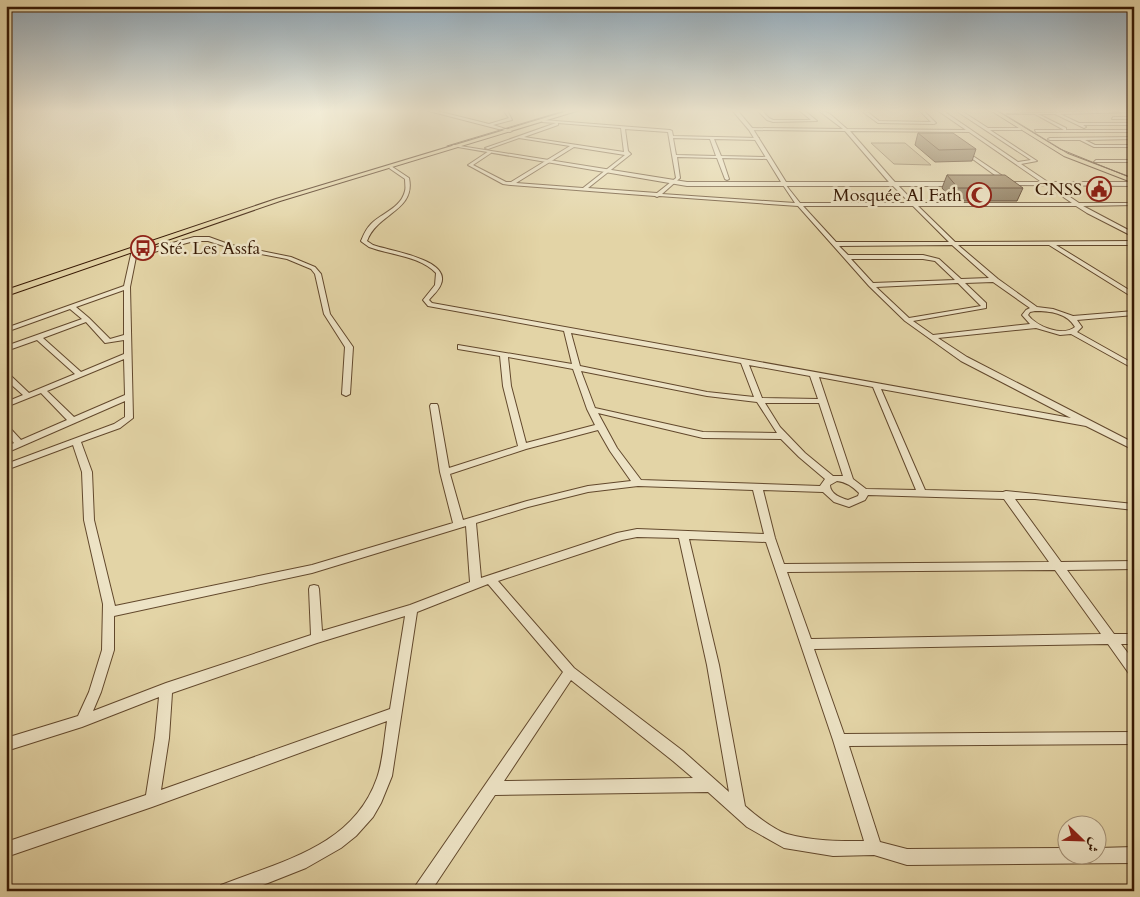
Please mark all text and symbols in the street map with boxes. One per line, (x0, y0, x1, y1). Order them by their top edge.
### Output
public building icon: CNSS (1086, 176, 1112, 202)
place label: CNSS (1035, 177, 1082, 202)
mosque icon: Mosquée Al Fath (966, 182, 992, 208)
place label: Mosquée Al Fath (833, 183, 962, 208)
bus stop icon: Sté. Les Assfa (130, 235, 156, 261)
place label: Sté. Les Assfa (160, 236, 261, 261)
north arrow (1058, 814, 1108, 864)
text: ش (1082, 835, 1105, 855)

